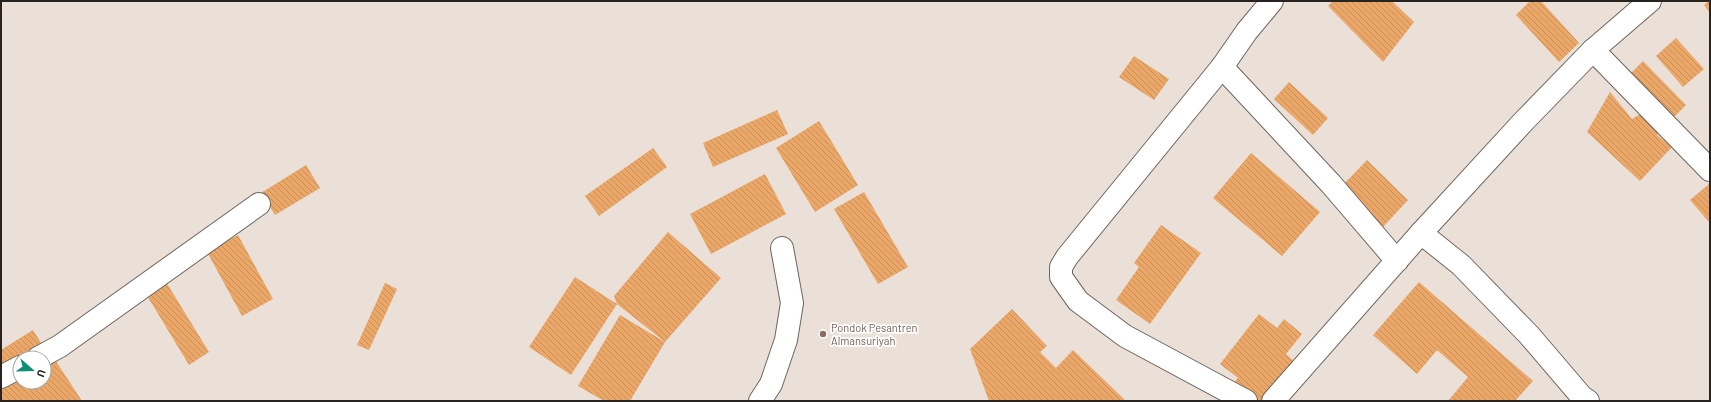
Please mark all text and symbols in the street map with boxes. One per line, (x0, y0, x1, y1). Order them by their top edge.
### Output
place label: Pondok Pesantren Almansuriyah (831, 321, 918, 347)
marker: Pondok Pesantren Almansuriyah (818, 329, 828, 339)
north arrow (12, 350, 52, 390)
text: U (35, 368, 49, 379)

